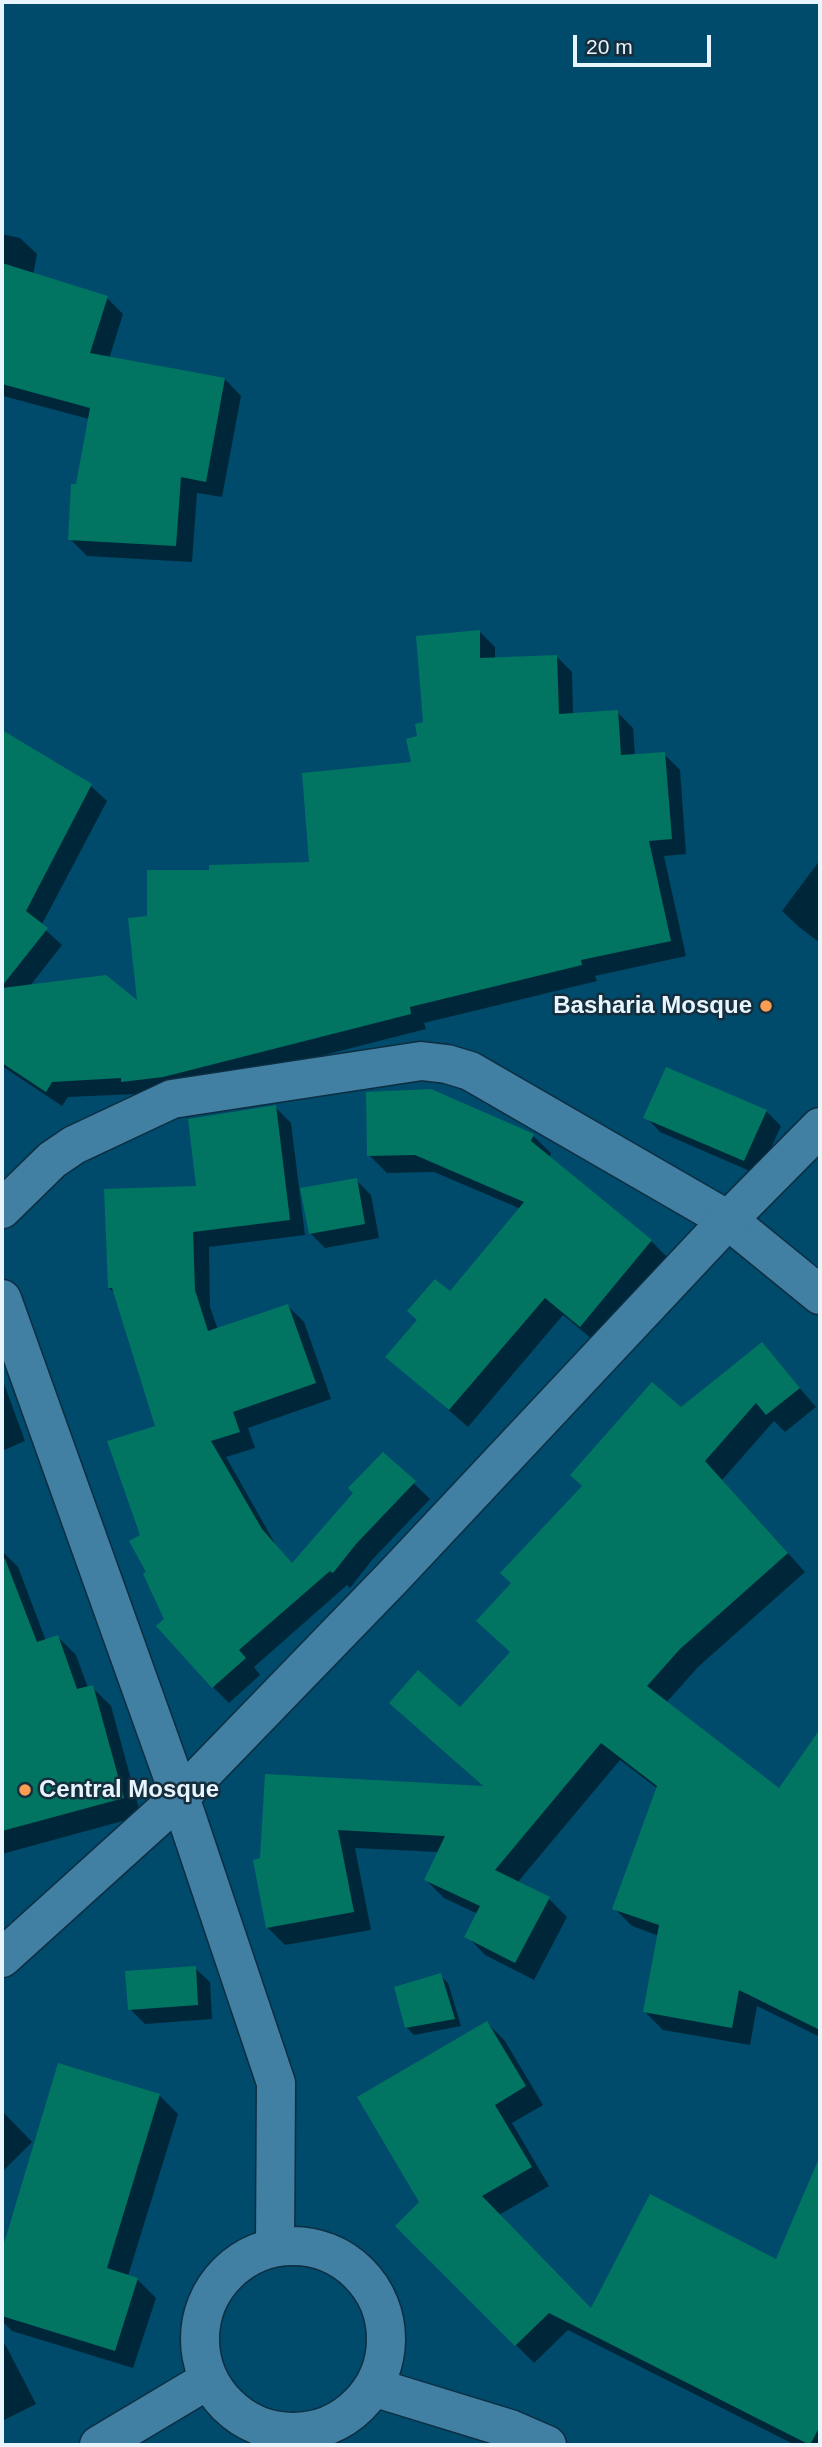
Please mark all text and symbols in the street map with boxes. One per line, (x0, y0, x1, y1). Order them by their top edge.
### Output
scale bar (577, 21, 715, 65)
text: 20 m (586, 35, 633, 58)
place label: Basharia Mosque (553, 992, 752, 1020)
marker: Basharia Mosque (758, 998, 774, 1014)
place label: Central Mosque (39, 1776, 219, 1804)
marker: Central Mosque (17, 1782, 33, 1798)

